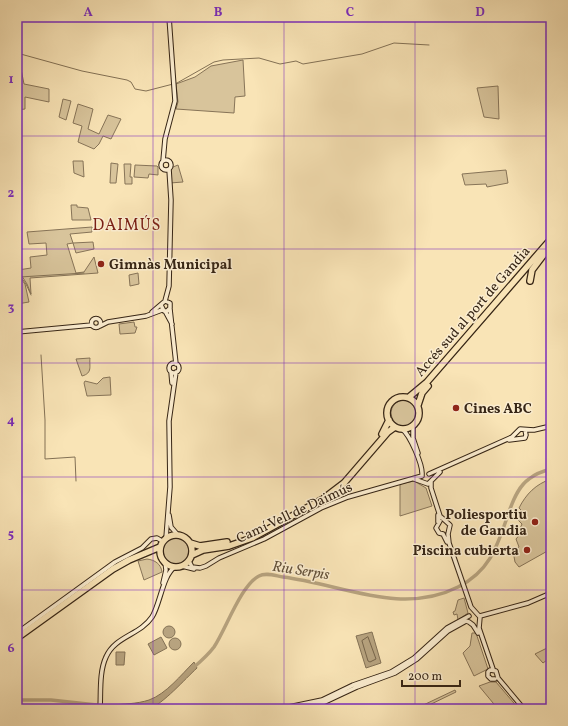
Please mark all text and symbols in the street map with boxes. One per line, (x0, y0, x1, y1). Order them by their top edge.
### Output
text: A (83, 4, 93, 22)
text: B (214, 4, 223, 22)
text: C (346, 4, 354, 22)
text: D (475, 4, 485, 22)
text: 1 (8, 71, 14, 89)
text: 2 (8, 185, 15, 203)
district label: DAIMÚS (93, 215, 161, 237)
street label: Accés sud al port de Gandia (411, 243, 535, 381)
place label: Gimnàs Municipal (109, 256, 232, 275)
marker: Gimnàs Municipal (96, 259, 106, 269)
text: 3 (8, 299, 15, 317)
place label: Cines ABC (464, 400, 532, 419)
marker: Cines ABC (451, 403, 461, 413)
text: 4 (7, 412, 15, 430)
street label: Camí Vell de Daimús (233, 478, 356, 549)
place label: Poliesportiu de Gandia (445, 506, 527, 541)
marker: Poliesportiu de Gandia (530, 517, 540, 527)
text: 5 (8, 526, 14, 544)
place label: Piscina cubierta (413, 542, 519, 561)
marker: Piscina cubierta (522, 545, 532, 555)
water label: Riu Serpis (271, 557, 331, 586)
text: 6 (7, 640, 15, 658)
scale bar (402, 662, 460, 688)
text: 200 m (408, 669, 442, 685)

